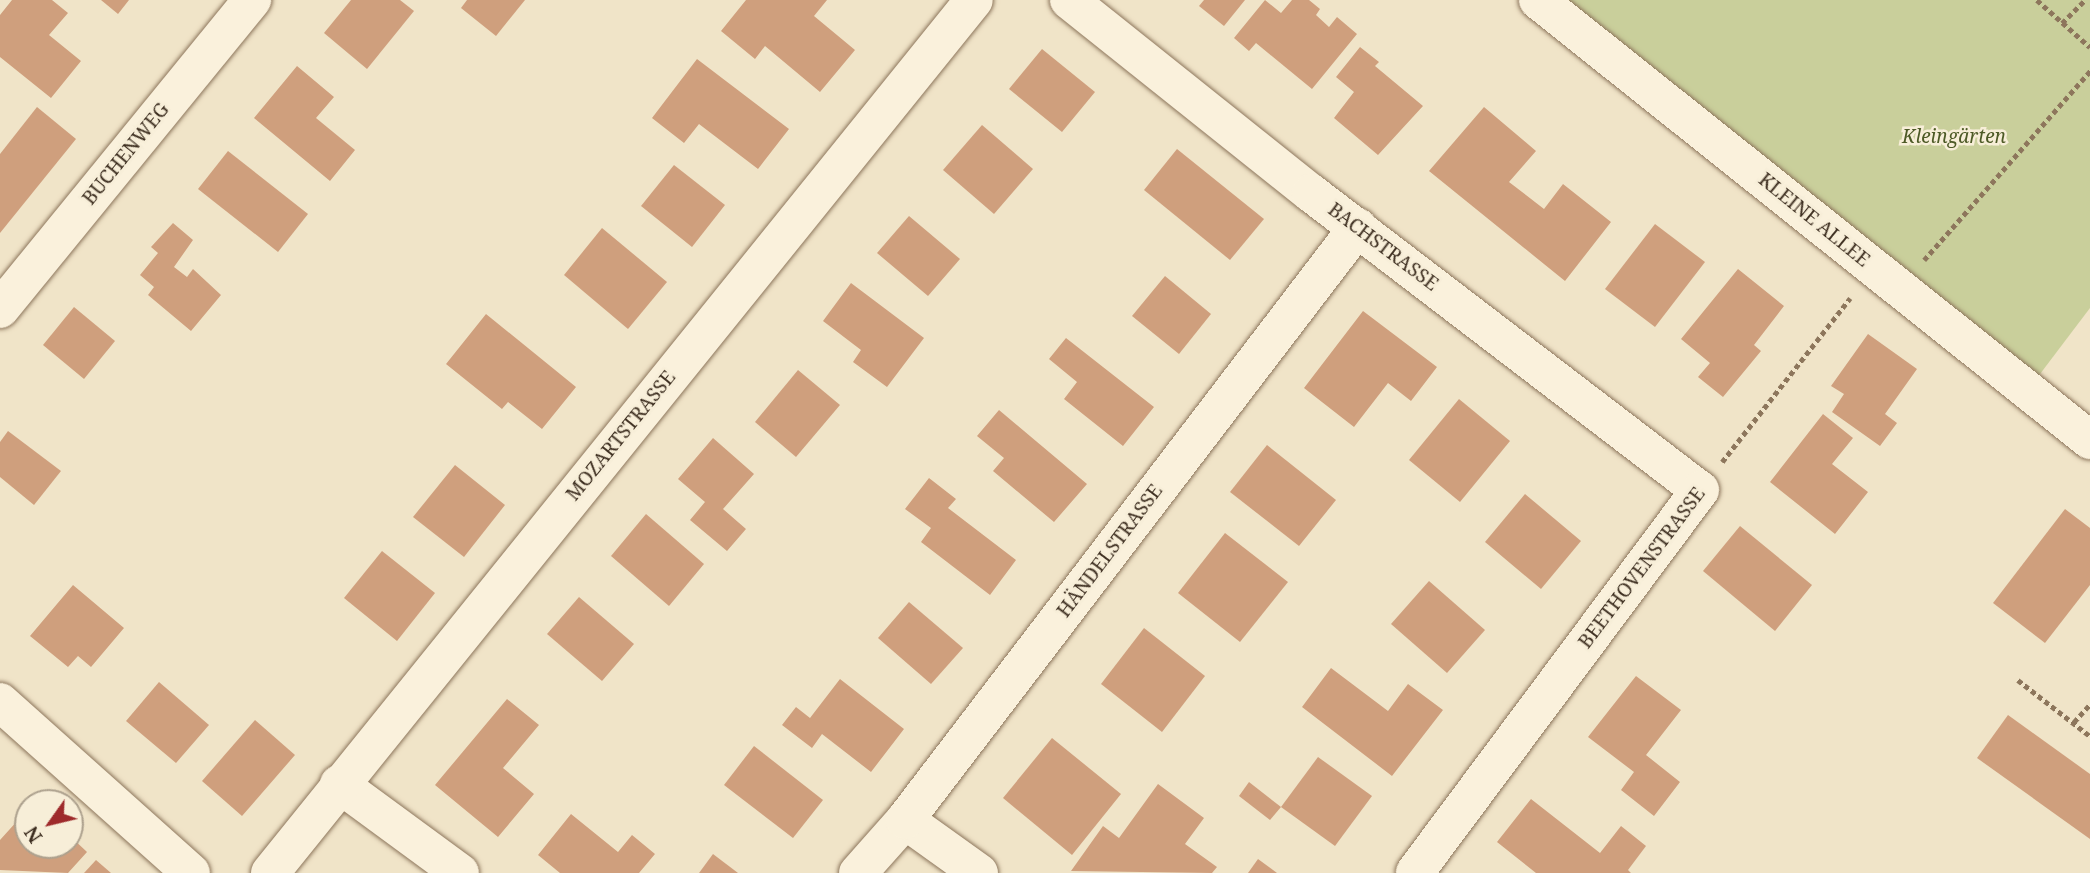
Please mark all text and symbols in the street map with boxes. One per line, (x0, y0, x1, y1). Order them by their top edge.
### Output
street label: BUCHENWEG (78, 98, 174, 210)
park label: Kleingärten (1902, 126, 2006, 148)
street label: KLEINE ALLEE (1754, 168, 1874, 272)
street label: BACHSTRASSE (1324, 198, 1442, 296)
street label: MOZARTSTRASSE (562, 367, 680, 505)
street label: HÄNDELSTRASSE (1053, 480, 1167, 622)
street label: BEETHOVENSTRASSE (1574, 483, 1710, 653)
north arrow (14, 789, 84, 859)
text: N (18, 821, 48, 848)

